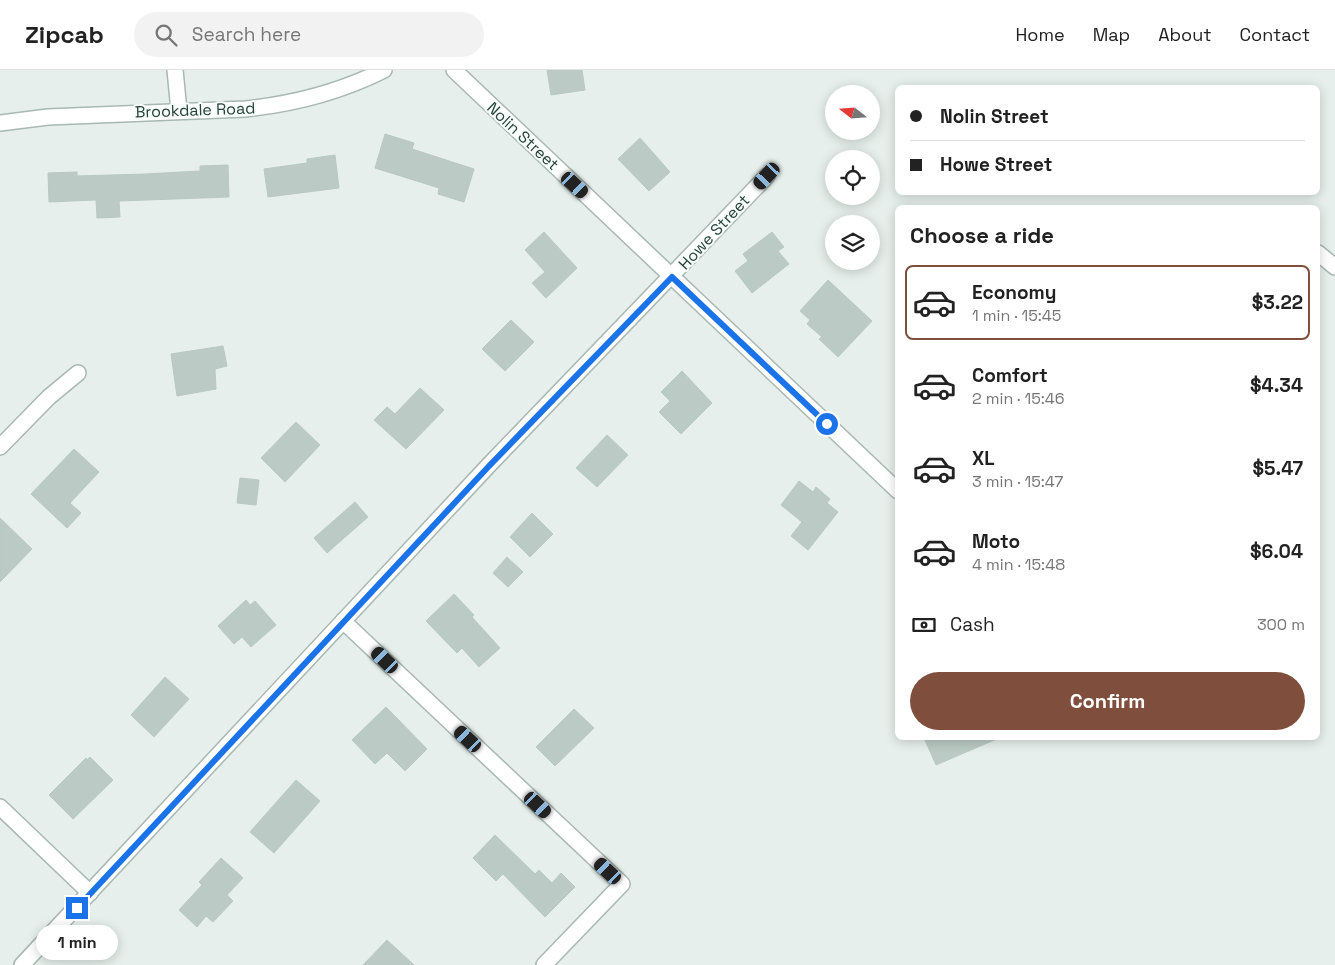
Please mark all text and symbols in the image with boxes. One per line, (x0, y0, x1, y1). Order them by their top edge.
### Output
search box (134, 12, 484, 57)
text: Zipcab (25, 19, 104, 50)
icon: search (152, 21, 180, 49)
text: Search here (192, 22, 301, 47)
text: Home (1016, 23, 1065, 46)
text: Map (1093, 23, 1130, 46)
text: About (1158, 23, 1212, 46)
text: Contact (1240, 23, 1310, 46)
north arrow (825, 85, 880, 140)
map controls (825, 85, 880, 270)
street label: Brookdale Road (134, 97, 256, 123)
street label: Nolin Street (482, 97, 564, 175)
text: Nolin Street (940, 104, 1049, 129)
button: locate (825, 150, 880, 205)
text: Howe Street (940, 152, 1052, 177)
car (751, 160, 782, 192)
car (558, 169, 591, 201)
street label: Howe Street (674, 190, 754, 274)
button: layers (825, 215, 880, 270)
text: Choose a ride (910, 221, 1054, 249)
icon: car (912, 280, 957, 325)
text: Economy (972, 280, 1056, 305)
text: $3.22 (1252, 290, 1303, 315)
text: 1 min · 15:45 (972, 305, 1061, 326)
icon: car (912, 363, 957, 408)
text: Comfort (972, 363, 1048, 388)
text: $4.34 (1250, 373, 1303, 398)
text: 2 min · 15:46 (972, 388, 1065, 409)
route start (816, 413, 838, 435)
icon: car (912, 446, 957, 491)
text: XL (972, 446, 995, 471)
text: $5.47 (1253, 456, 1303, 481)
text: 3 min · 15:47 (972, 471, 1063, 492)
icon: car (912, 529, 957, 574)
text: Moto (972, 529, 1020, 554)
text: $6.04 (1250, 539, 1303, 564)
text: 4 min · 15:48 (972, 554, 1065, 575)
icon: cash (910, 611, 938, 639)
text: Cash (950, 612, 995, 637)
text: 300 m (1257, 614, 1305, 635)
car (368, 644, 401, 676)
button: Confirm (910, 672, 1305, 730)
car (451, 723, 484, 755)
car (521, 789, 554, 821)
car (591, 855, 624, 887)
route end (66, 897, 88, 919)
callout: 1 min (36, 926, 118, 960)
text: 1 min (57, 932, 97, 953)

